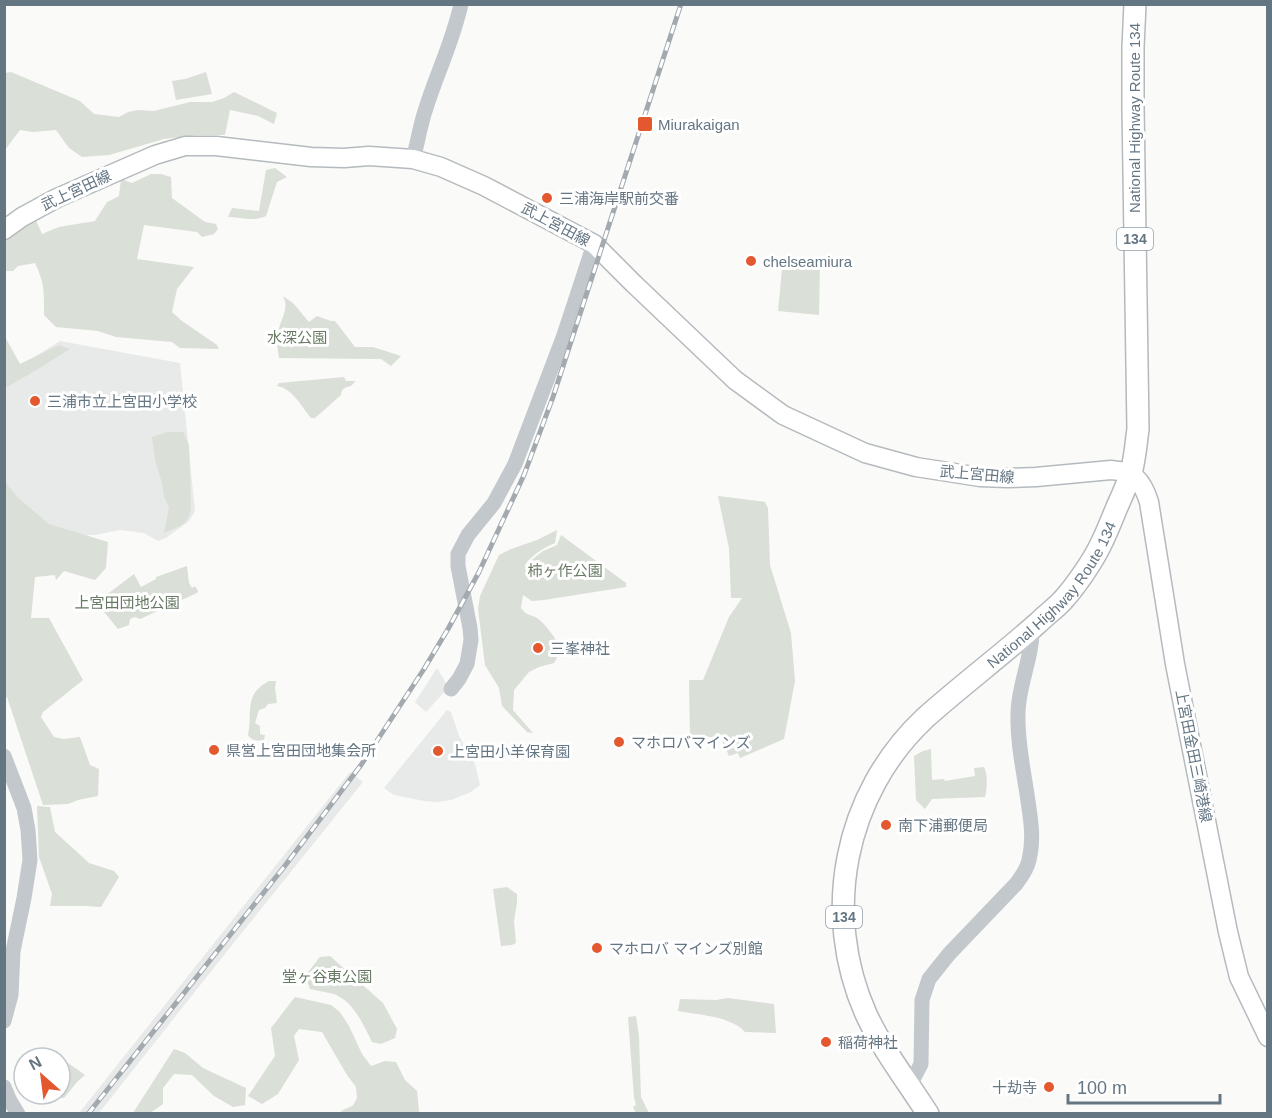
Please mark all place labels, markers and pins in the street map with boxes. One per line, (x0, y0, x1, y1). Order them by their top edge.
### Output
marker: Miurakaigan (636, 115, 654, 133)
place label: Miurakaigan (658, 116, 740, 133)
place label: 三浦海岸駅前交番 (559, 190, 679, 207)
marker: 三浦海岸駅前交番 (540, 191, 554, 205)
place label: chelseamiura (763, 253, 853, 270)
marker: chelseamiura (744, 254, 758, 268)
place label: 三浦市立上宮田小学校 (47, 393, 197, 410)
marker: 三浦市立上宮田小学校 (28, 394, 42, 408)
place label: 三峯神社 (550, 640, 610, 657)
marker: 三峯神社 (531, 641, 545, 655)
place label: マホロバマインズ (631, 734, 751, 751)
marker: マホロバマインズ (612, 735, 626, 749)
place label: 県営上宮田団地集会所 (226, 742, 376, 759)
marker: 県営上宮田団地集会所 (207, 743, 221, 757)
place label: 上宮田小羊保育園 (450, 743, 570, 760)
marker: 上宮田小羊保育園 (431, 744, 445, 758)
place label: 南下浦郵便局 (898, 817, 988, 834)
marker: 南下浦郵便局 (879, 818, 893, 832)
place label: マホロバ マインズ別館 (609, 940, 763, 957)
marker: マホロバ マインズ別館 (590, 941, 604, 955)
place label: 稲荷神社 (838, 1034, 898, 1051)
marker: 稲荷神社 (819, 1035, 833, 1049)
place label: 十劫寺 (992, 1079, 1037, 1096)
marker: 十劫寺 (1042, 1080, 1056, 1094)

